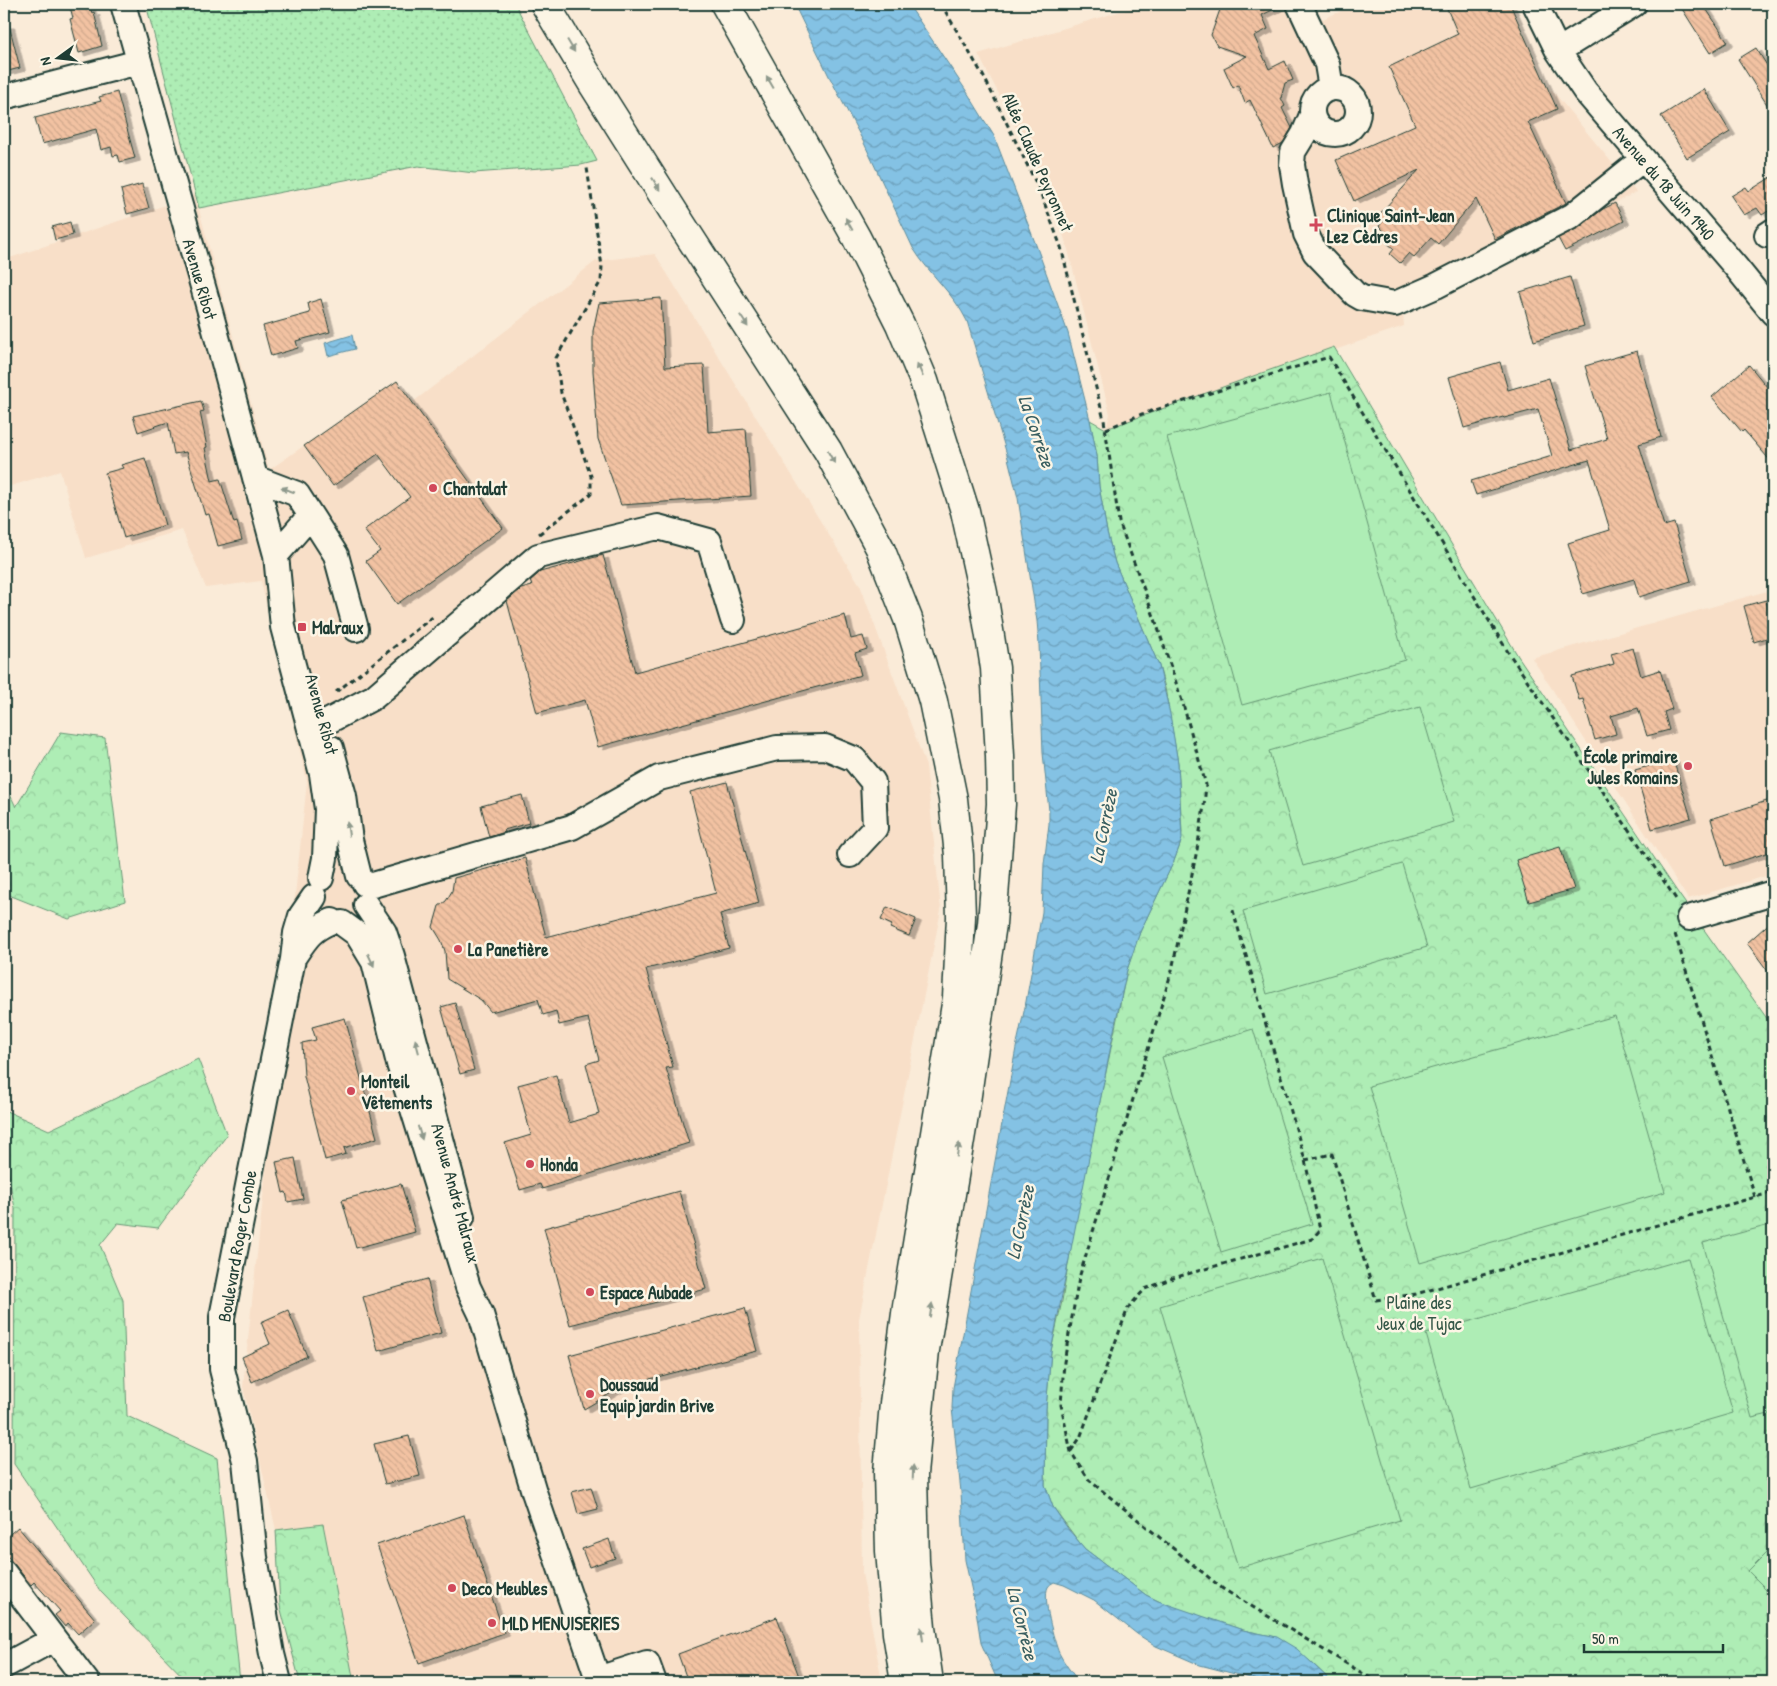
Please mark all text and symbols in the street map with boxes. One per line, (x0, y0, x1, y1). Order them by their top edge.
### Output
north arrow (32, 32, 82, 82)
one-way arrow (566, 39, 575, 52)
text: N (35, 55, 55, 68)
one-way arrow (765, 76, 774, 89)
street label: Allée Claude Peyronnet (996, 89, 1080, 236)
street label: Avenue du 18 Juin 1940 (1607, 120, 1721, 246)
one-way arrow (652, 177, 661, 190)
place label: Clinique Saint-Jean Lez Cèdres (1327, 203, 1455, 249)
one-way arrow (845, 217, 853, 232)
marker: Clinique Saint-Jean Lez Cèdres (1309, 218, 1323, 232)
street label: Avenue Ribot (177, 236, 224, 323)
one-way arrow (739, 314, 749, 327)
one-way arrow (915, 363, 923, 377)
water label: La Corrèze (1013, 391, 1062, 472)
one-way arrow (827, 450, 835, 465)
place label: Chantalat (443, 476, 508, 501)
marker: Chantalat (427, 482, 439, 494)
one-way arrow (280, 486, 295, 494)
place label: Malraux (312, 615, 364, 640)
marker: Malraux (296, 621, 308, 633)
street label: Avenue Ribot (299, 671, 345, 758)
place label: École primaire Jules Romains (1584, 744, 1679, 790)
marker: École primaire Jules Romains (1682, 760, 1694, 772)
water label: La Corrèze (1083, 785, 1124, 865)
one-way arrow (344, 820, 352, 836)
place label: La Panetière (468, 937, 549, 962)
marker: La Panetière (452, 943, 464, 955)
one-way arrow (368, 953, 376, 967)
one-way arrow (412, 1038, 420, 1053)
place label: Monteil Vêtements (361, 1069, 432, 1115)
marker: Monteil Vêtements (345, 1085, 357, 1097)
street label: Avenue André Malraux (425, 1120, 487, 1266)
one-way arrow (417, 1126, 425, 1141)
one-way arrow (955, 1142, 963, 1158)
place label: Honda (540, 1152, 579, 1177)
marker: Honda (524, 1158, 536, 1170)
street label: Boulevard Roger Combe (211, 1168, 263, 1324)
water label: La Corrèze (1000, 1181, 1041, 1261)
place label: Espace Aubade (600, 1280, 693, 1306)
marker: Espace Aubade (584, 1286, 596, 1298)
park label: Plaine des Jeux de Tujac (1376, 1290, 1462, 1336)
one-way arrow (927, 1302, 935, 1318)
place label: Doussaud Equip'jardin Brive (600, 1372, 715, 1419)
marker: Doussaud Equip'jardin Brive (584, 1388, 596, 1400)
one-way arrow (910, 1464, 918, 1480)
place label: Deco Meubles (462, 1576, 548, 1601)
marker: Deco Meubles (446, 1582, 458, 1594)
water label: La Corrèze (1001, 1584, 1045, 1664)
place label: MLD MENUISERIES (502, 1611, 620, 1636)
marker: MLD MENUISERIES (486, 1617, 498, 1629)
scale bar (1584, 1621, 1723, 1653)
one-way arrow (917, 1626, 925, 1642)
text: 50 m (1592, 1628, 1619, 1649)

